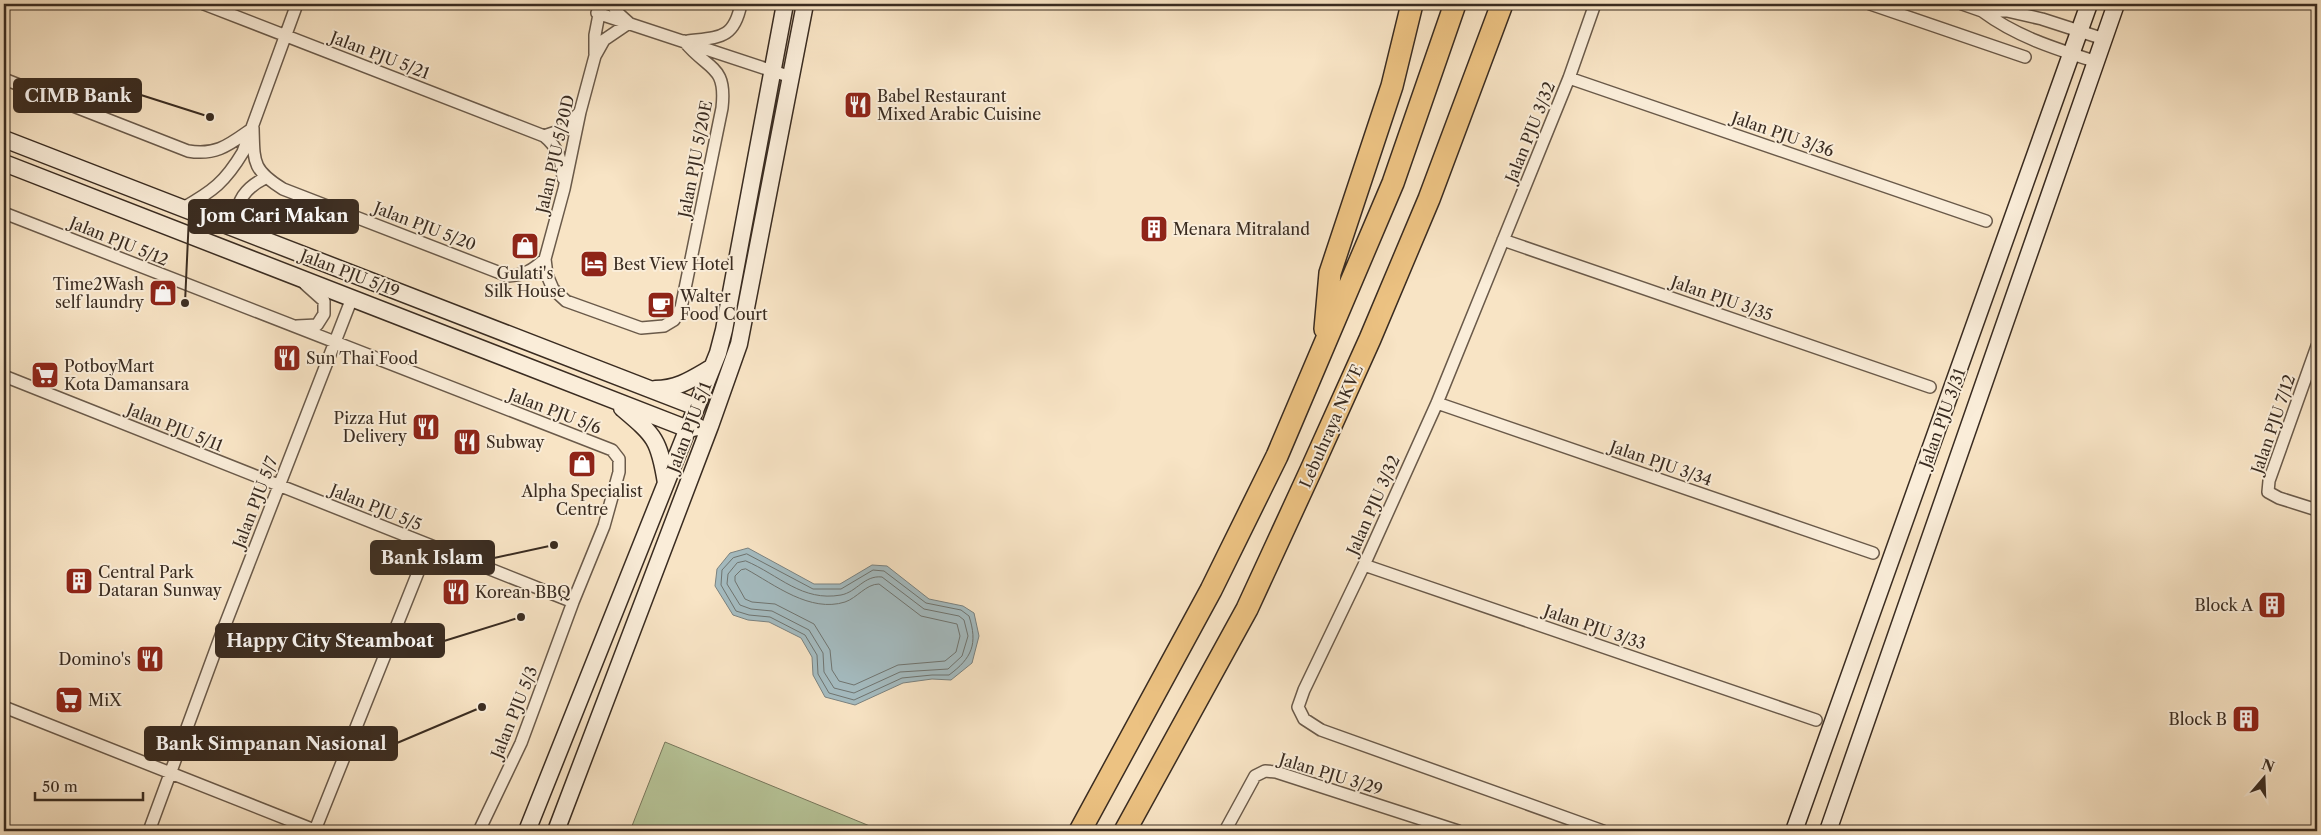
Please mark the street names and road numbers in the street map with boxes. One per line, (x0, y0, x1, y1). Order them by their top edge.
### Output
street label: Jalan PJU 5/21 (325, 26, 433, 83)
street label: Jalan PJU 3/32 (1500, 79, 1559, 188)
street label: Jalan PJU 5/20D (531, 93, 578, 218)
street label: Jalan PJU 5/20E (673, 99, 716, 222)
street label: Jalan PJU 3/36 (1726, 106, 1837, 161)
street label: Jalan PJU 5/20 (368, 196, 479, 255)
street label: Jalan PJU 5/12 (64, 211, 171, 270)
street label: Jalan PJU 5/19 (295, 244, 403, 301)
street label: Jalan PJU 3/35 (1666, 270, 1775, 325)
street label: Lebuhraya NKVE (1295, 361, 1367, 491)
street label: Jalan PJU 3/31 (1914, 365, 1969, 473)
street label: Jalan PJU 7/12 (2246, 372, 2299, 479)
street label: Jalan PJU 5/1 (661, 379, 716, 478)
street label: Jalan PJU 5/6 (503, 383, 604, 438)
street label: Jalan PJU 5/11 (121, 397, 226, 456)
street label: Jalan PJU 3/34 (1604, 435, 1715, 490)
street label: Jalan PJU 3/32 (1341, 452, 1404, 561)
street label: Jalan PJU 5/7 (227, 453, 282, 553)
street label: Jalan PJU 5/5 (324, 478, 425, 534)
street label: Jalan PJU 3/33 (1539, 599, 1649, 654)
street label: Jalan PJU 5/3 (485, 663, 542, 764)
street label: Jalan PJU 3/29 (1274, 748, 1385, 799)

